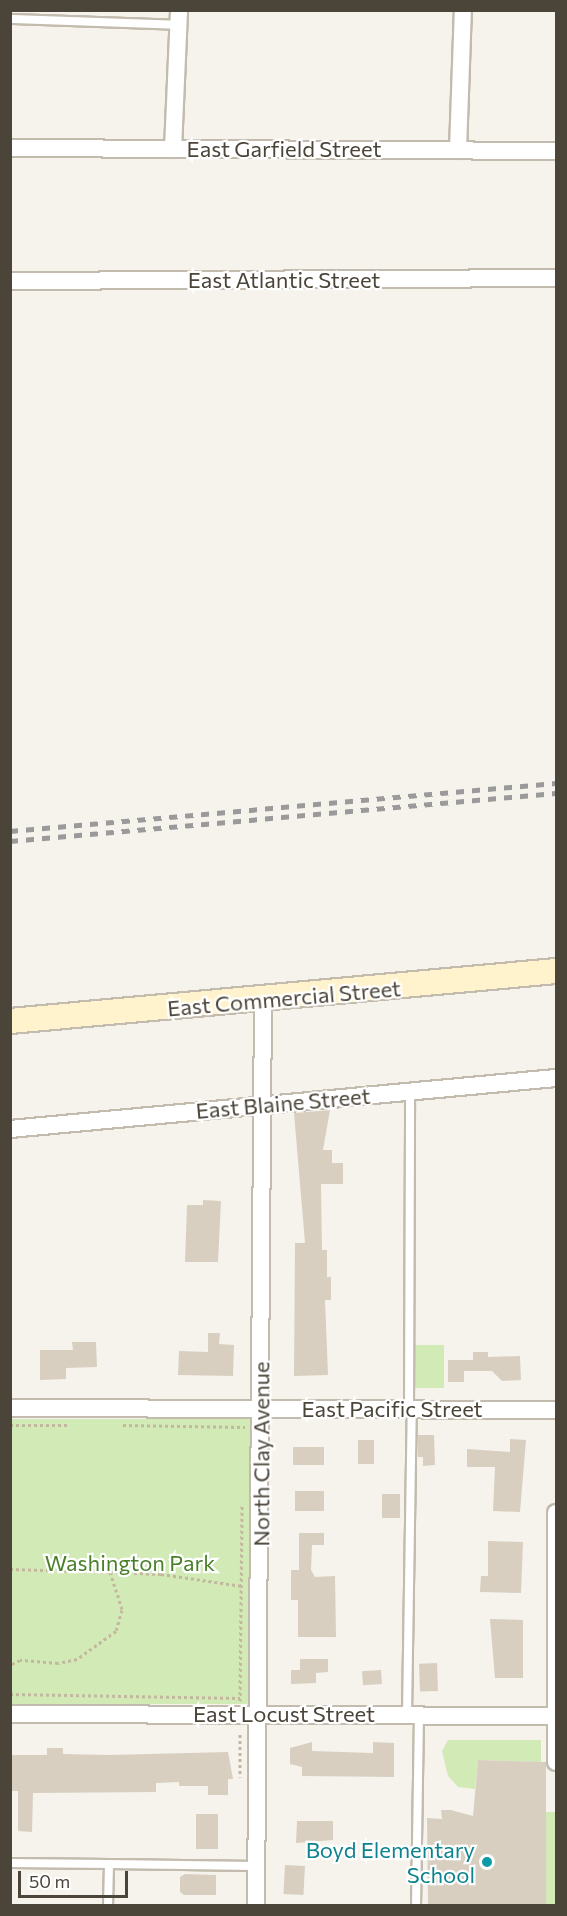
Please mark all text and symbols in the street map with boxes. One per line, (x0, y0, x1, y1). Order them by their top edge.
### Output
street label: East Garfield Street (187, 136, 381, 162)
street label: East Atlantic Street (188, 267, 380, 293)
street label: East Commercial Street (166, 975, 402, 1021)
street label: East Blaine Street (195, 1082, 371, 1124)
street label: North Clay Avenue (248, 1361, 274, 1547)
street label: East Pacific Street (301, 1396, 483, 1422)
park label: Washington Park (45, 1550, 215, 1576)
street label: East Locust Street (193, 1701, 375, 1727)
place label: Boyd Elementary School (306, 1836, 475, 1888)
marker: Boyd Elementary School (480, 1855, 494, 1869)
scale bar (21, 1859, 130, 1897)
text: 50 m (29, 1870, 70, 1892)

